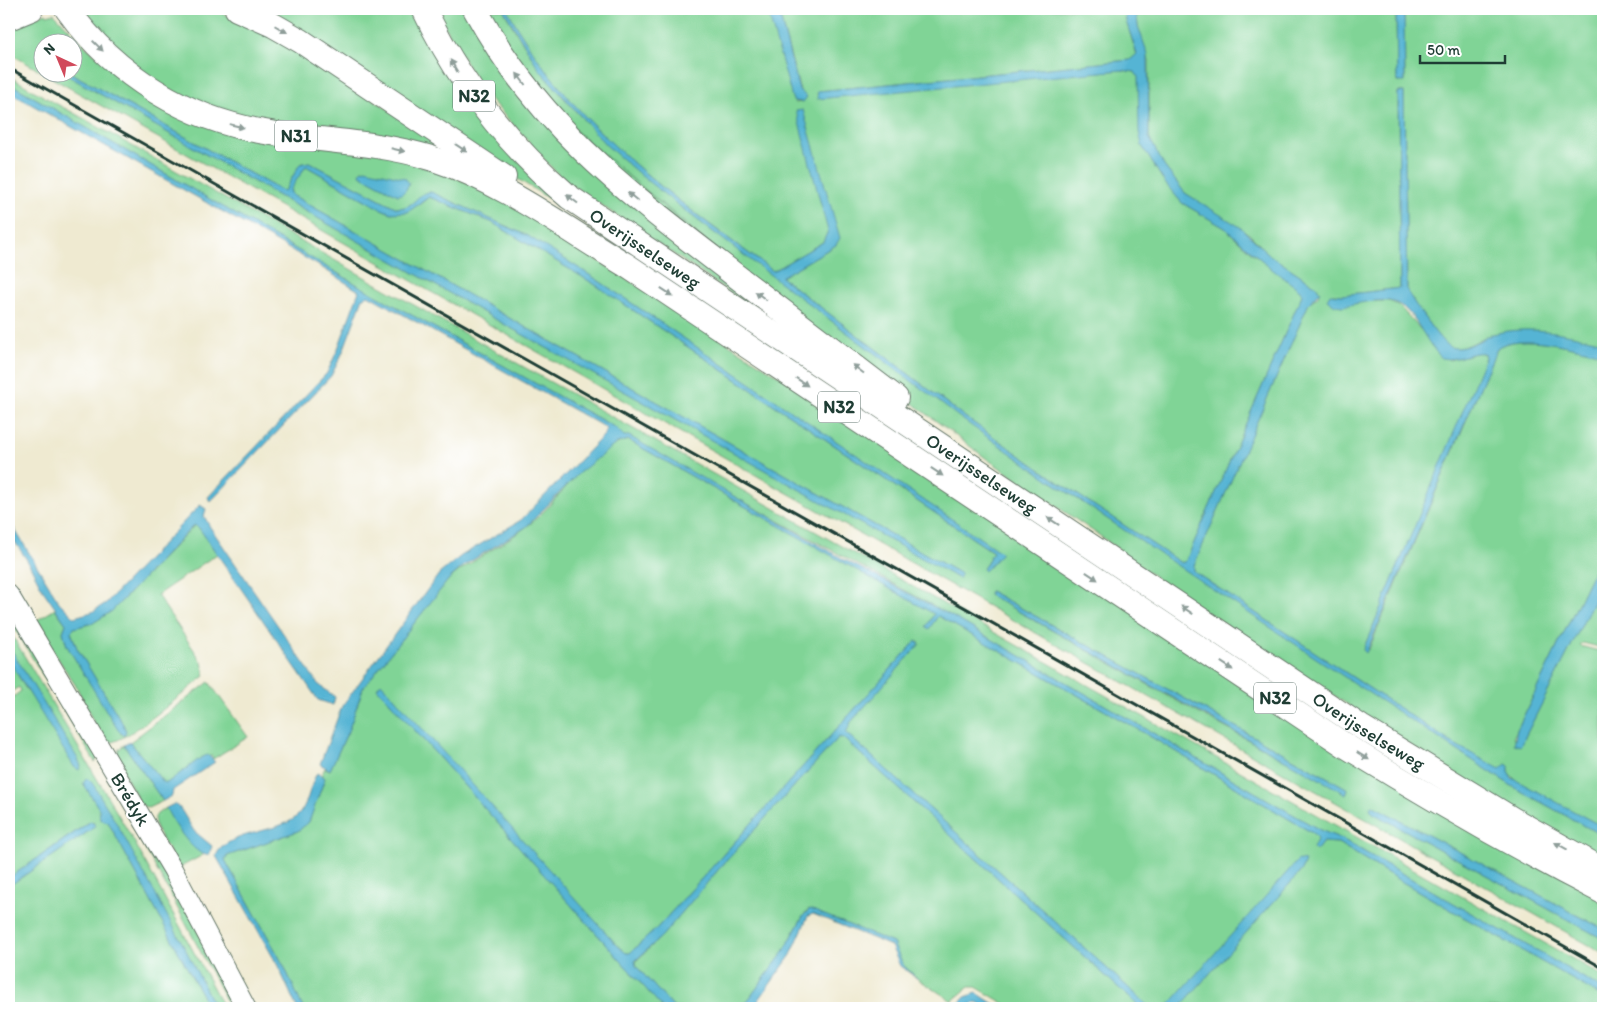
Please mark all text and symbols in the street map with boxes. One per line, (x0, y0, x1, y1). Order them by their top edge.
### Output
one-way arrow (275, 25, 288, 34)
north arrow (32, 32, 82, 82)
scale bar (1420, 32, 1504, 64)
text: N (40, 40, 59, 58)
one-way arrow (92, 40, 104, 52)
text: 50 m (1427, 41, 1460, 59)
one-way arrow (450, 59, 459, 72)
one-way arrow (515, 73, 526, 86)
road number: N32 (453, 80, 495, 112)
road number: N31 (275, 120, 317, 152)
one-way arrow (230, 122, 245, 130)
one-way arrow (454, 143, 468, 153)
one-way arrow (390, 146, 405, 154)
one-way arrow (626, 191, 639, 202)
one-way arrow (566, 194, 579, 205)
street label: Overijsselseweg (585, 203, 705, 294)
one-way arrow (660, 287, 673, 297)
one-way arrow (754, 291, 768, 301)
one-way arrow (852, 364, 865, 375)
one-way arrow (795, 377, 809, 387)
road number: N32 (818, 392, 860, 422)
street label: Overijsselseweg (921, 428, 1042, 519)
one-way arrow (930, 468, 944, 477)
one-way arrow (1046, 516, 1060, 526)
one-way arrow (1086, 571, 1099, 581)
one-way arrow (1180, 605, 1193, 615)
one-way arrow (1221, 661, 1234, 671)
road number: N32 (1254, 682, 1296, 714)
street label: Overijsselseweg (1308, 687, 1430, 776)
one-way arrow (1356, 752, 1369, 761)
street label: Brédyk (106, 769, 155, 830)
one-way arrow (1553, 842, 1568, 850)

